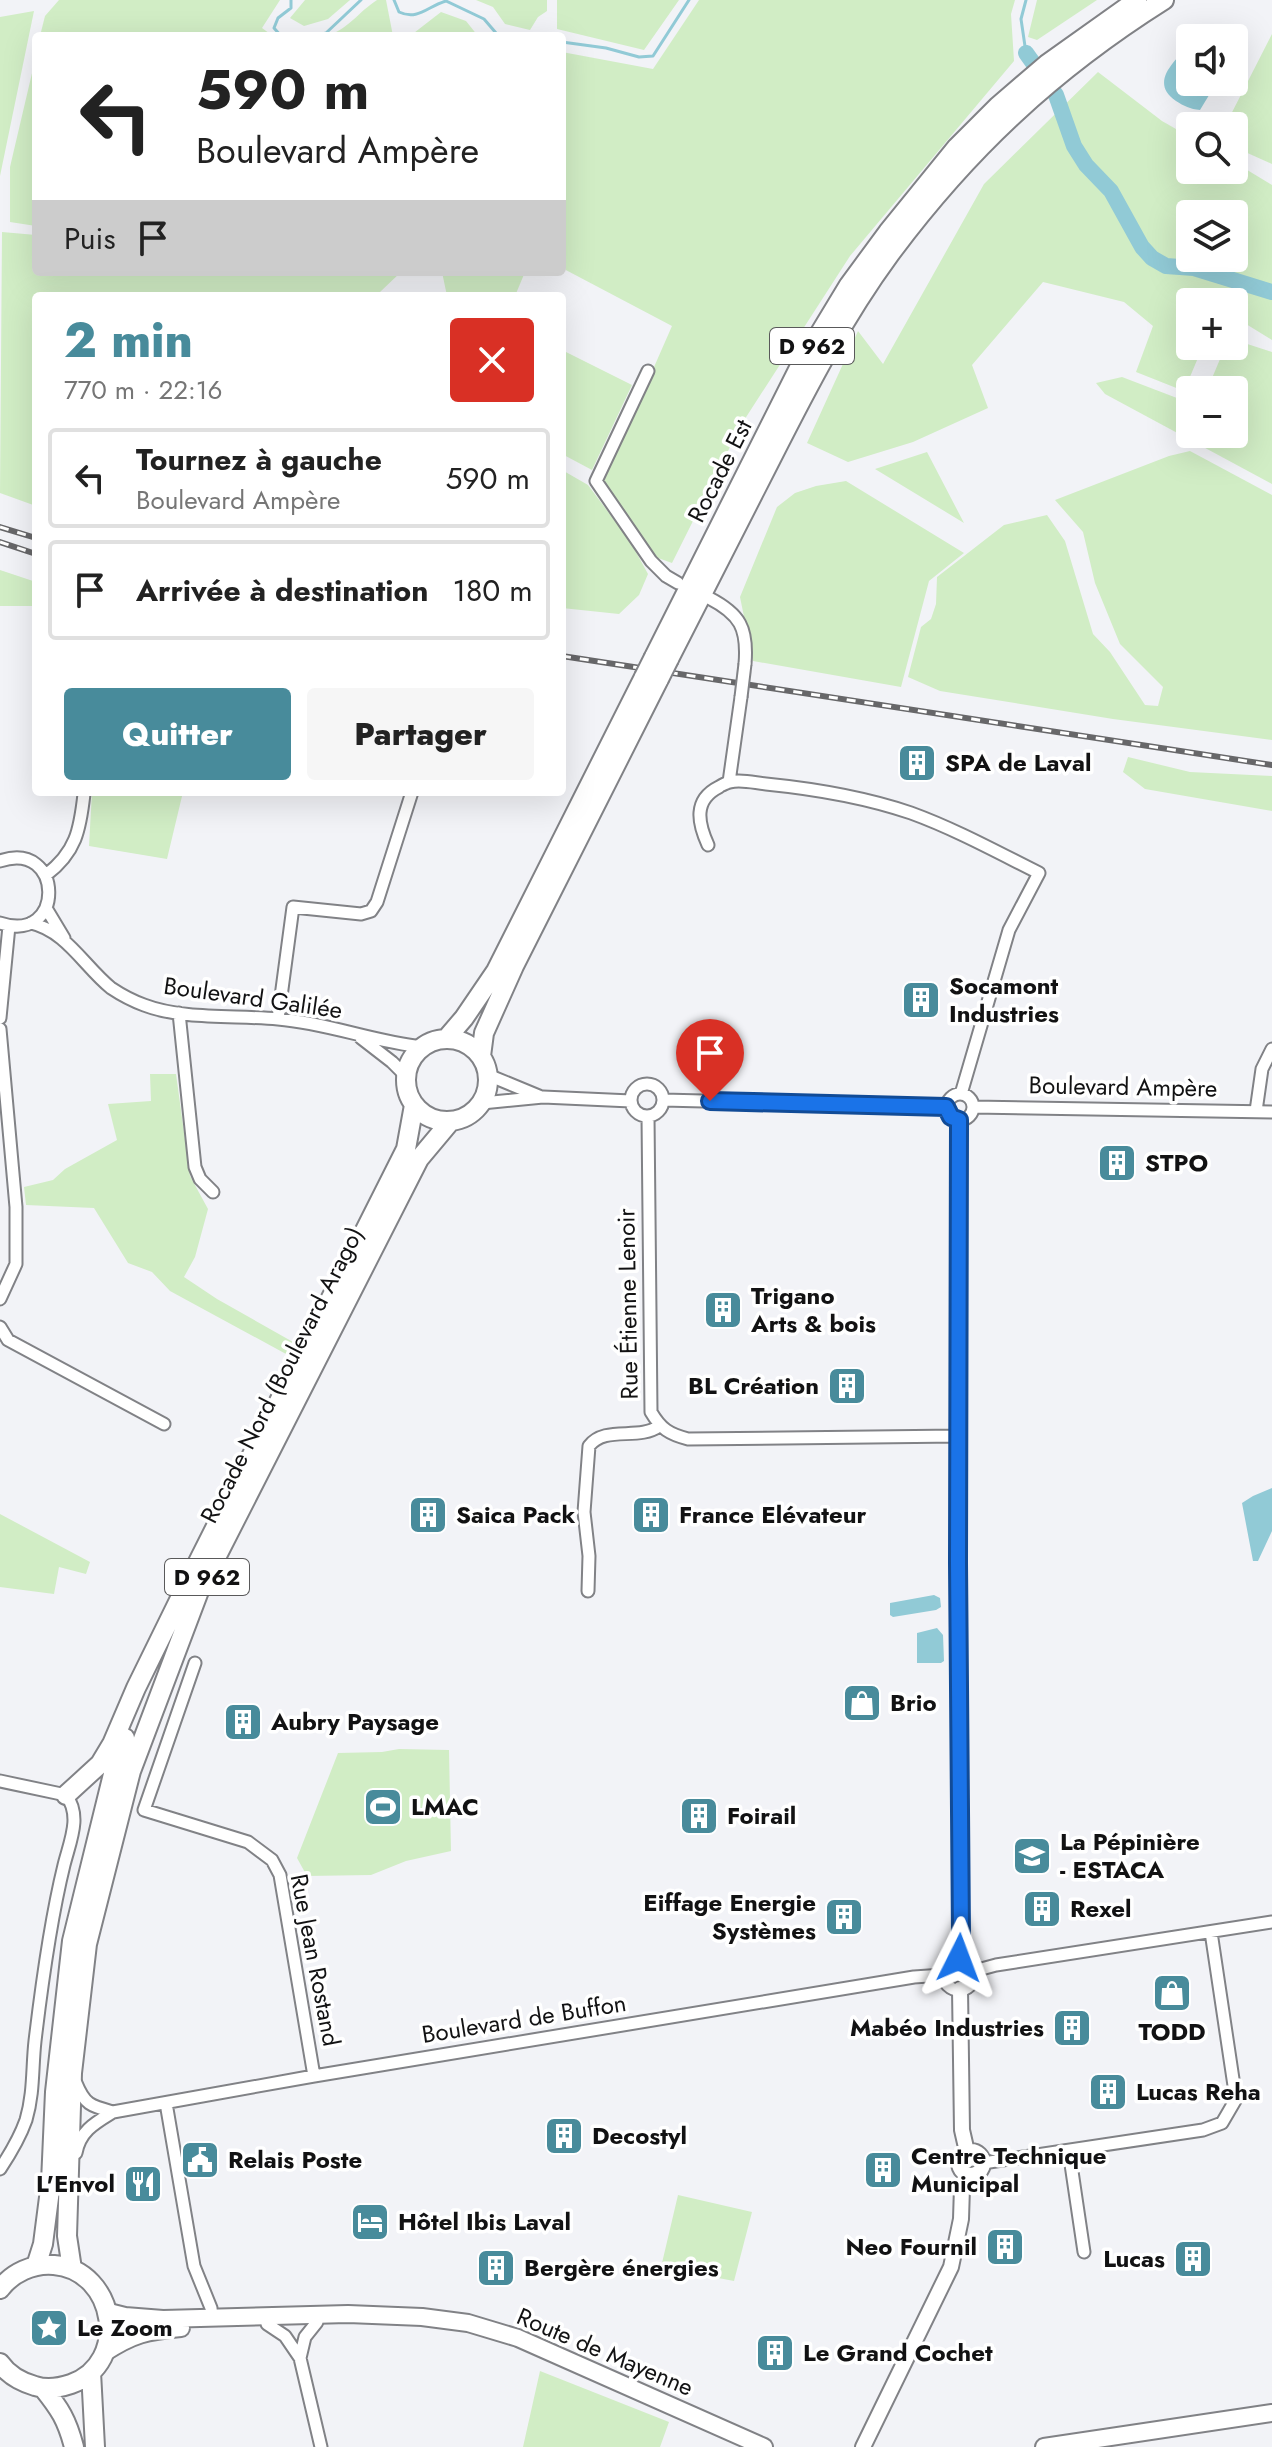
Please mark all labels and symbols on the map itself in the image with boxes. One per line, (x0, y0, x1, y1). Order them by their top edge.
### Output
road number: D 962 (770, 328, 854, 364)
street label: Rocade Est (679, 413, 761, 528)
building icon: SPA de Laval (896, 742, 938, 784)
place label: SPA de Laval (945, 745, 1091, 780)
street label: Boulevard Galilée (162, 968, 345, 1027)
place label: Socamont Industries (949, 968, 1059, 1031)
building icon: Socamont Industries (900, 979, 942, 1021)
pin (676, 1019, 744, 1101)
street label: Boulevard Ampère (1028, 1067, 1218, 1106)
building icon: STPO (1096, 1142, 1138, 1184)
place label: STPO (1145, 1145, 1208, 1180)
street label: Rue Étienne Lenoir (608, 1207, 647, 1400)
street label: Rocade Nord (Boulevard Arago) (191, 1220, 372, 1529)
place label: Trigano Arts & bois (750, 1278, 876, 1341)
building icon: Trigano Arts & bois (702, 1289, 744, 1331)
building icon: BL Création (826, 1365, 868, 1407)
place label: BL Création (688, 1368, 819, 1403)
building icon: Saica Pack (407, 1494, 449, 1536)
building icon: France Elévateur (630, 1494, 672, 1536)
place label: Saica Pack (456, 1497, 576, 1532)
place label: France Elévateur (679, 1497, 867, 1532)
road number: D 962 (165, 1559, 249, 1595)
shop icon: Brio (841, 1682, 883, 1724)
place label: Brio (890, 1685, 937, 1720)
building icon: Aubry Paysage (222, 1701, 264, 1743)
place label: Aubry Paysage (270, 1704, 439, 1739)
sports icon: LMAC (362, 1786, 404, 1828)
place label: LMAC (411, 1789, 479, 1824)
building icon: Foirail (678, 1795, 720, 1837)
place label: Foirail (727, 1798, 796, 1833)
place label: La Pépinière - ESTACA (1060, 1824, 1200, 1887)
school or university icon: La Pépinière - ESTACA (1011, 1835, 1053, 1877)
street label: Rue Jean Rostand (282, 1871, 349, 2049)
place label: Eiffage Energie Systèmes (643, 1885, 816, 1948)
building icon: Rexel (1021, 1888, 1063, 1930)
place label: Rexel (1070, 1891, 1132, 1926)
building icon: Eiffage Energie Systèmes (823, 1896, 865, 1938)
position arrow (917, 1916, 1001, 2000)
shop icon: TODD (1151, 1972, 1193, 2014)
street label: Boulevard de Buffon (419, 1985, 629, 2052)
building icon: Mabéo Industries (1051, 2007, 1093, 2049)
place label: Mabéo Industries (850, 2010, 1044, 2045)
place label: TODD (1138, 2014, 1206, 2049)
building icon: Lucas Reha (1087, 2071, 1129, 2113)
place label: Lucas Reha (1136, 2074, 1261, 2109)
building icon: Decostyl (543, 2115, 585, 2157)
place label: Decostyl (592, 2118, 687, 2153)
place label: Centre Technique Municipal (911, 2138, 1107, 2201)
public building icon: Relais Poste (179, 2139, 221, 2181)
place label: Relais Poste (228, 2142, 362, 2177)
building icon: Centre Technique Municipal (862, 2149, 904, 2191)
restaurant icon: L'Envol (122, 2163, 164, 2205)
place label: L'Envol (36, 2166, 115, 2201)
hotel icon: Hôtel Ibis Laval (349, 2201, 391, 2243)
place label: Hôtel Ibis Laval (398, 2204, 571, 2239)
building icon: Neo Fournil (984, 2226, 1026, 2268)
place label: Neo Fournil (846, 2229, 977, 2264)
building icon: Lucas (1172, 2238, 1214, 2280)
place label: Lucas (1103, 2241, 1165, 2276)
building icon: Bergère énergies (475, 2247, 517, 2289)
place label: Bergère énergies (524, 2250, 719, 2285)
street label: Route de Mayenne (512, 2299, 699, 2405)
place icon: Le Zoom (28, 2307, 70, 2349)
place label: Le Zoom (77, 2310, 173, 2345)
building icon: Le Grand Cochet (754, 2332, 796, 2374)
place label: Le Grand Cochet (803, 2335, 993, 2370)

